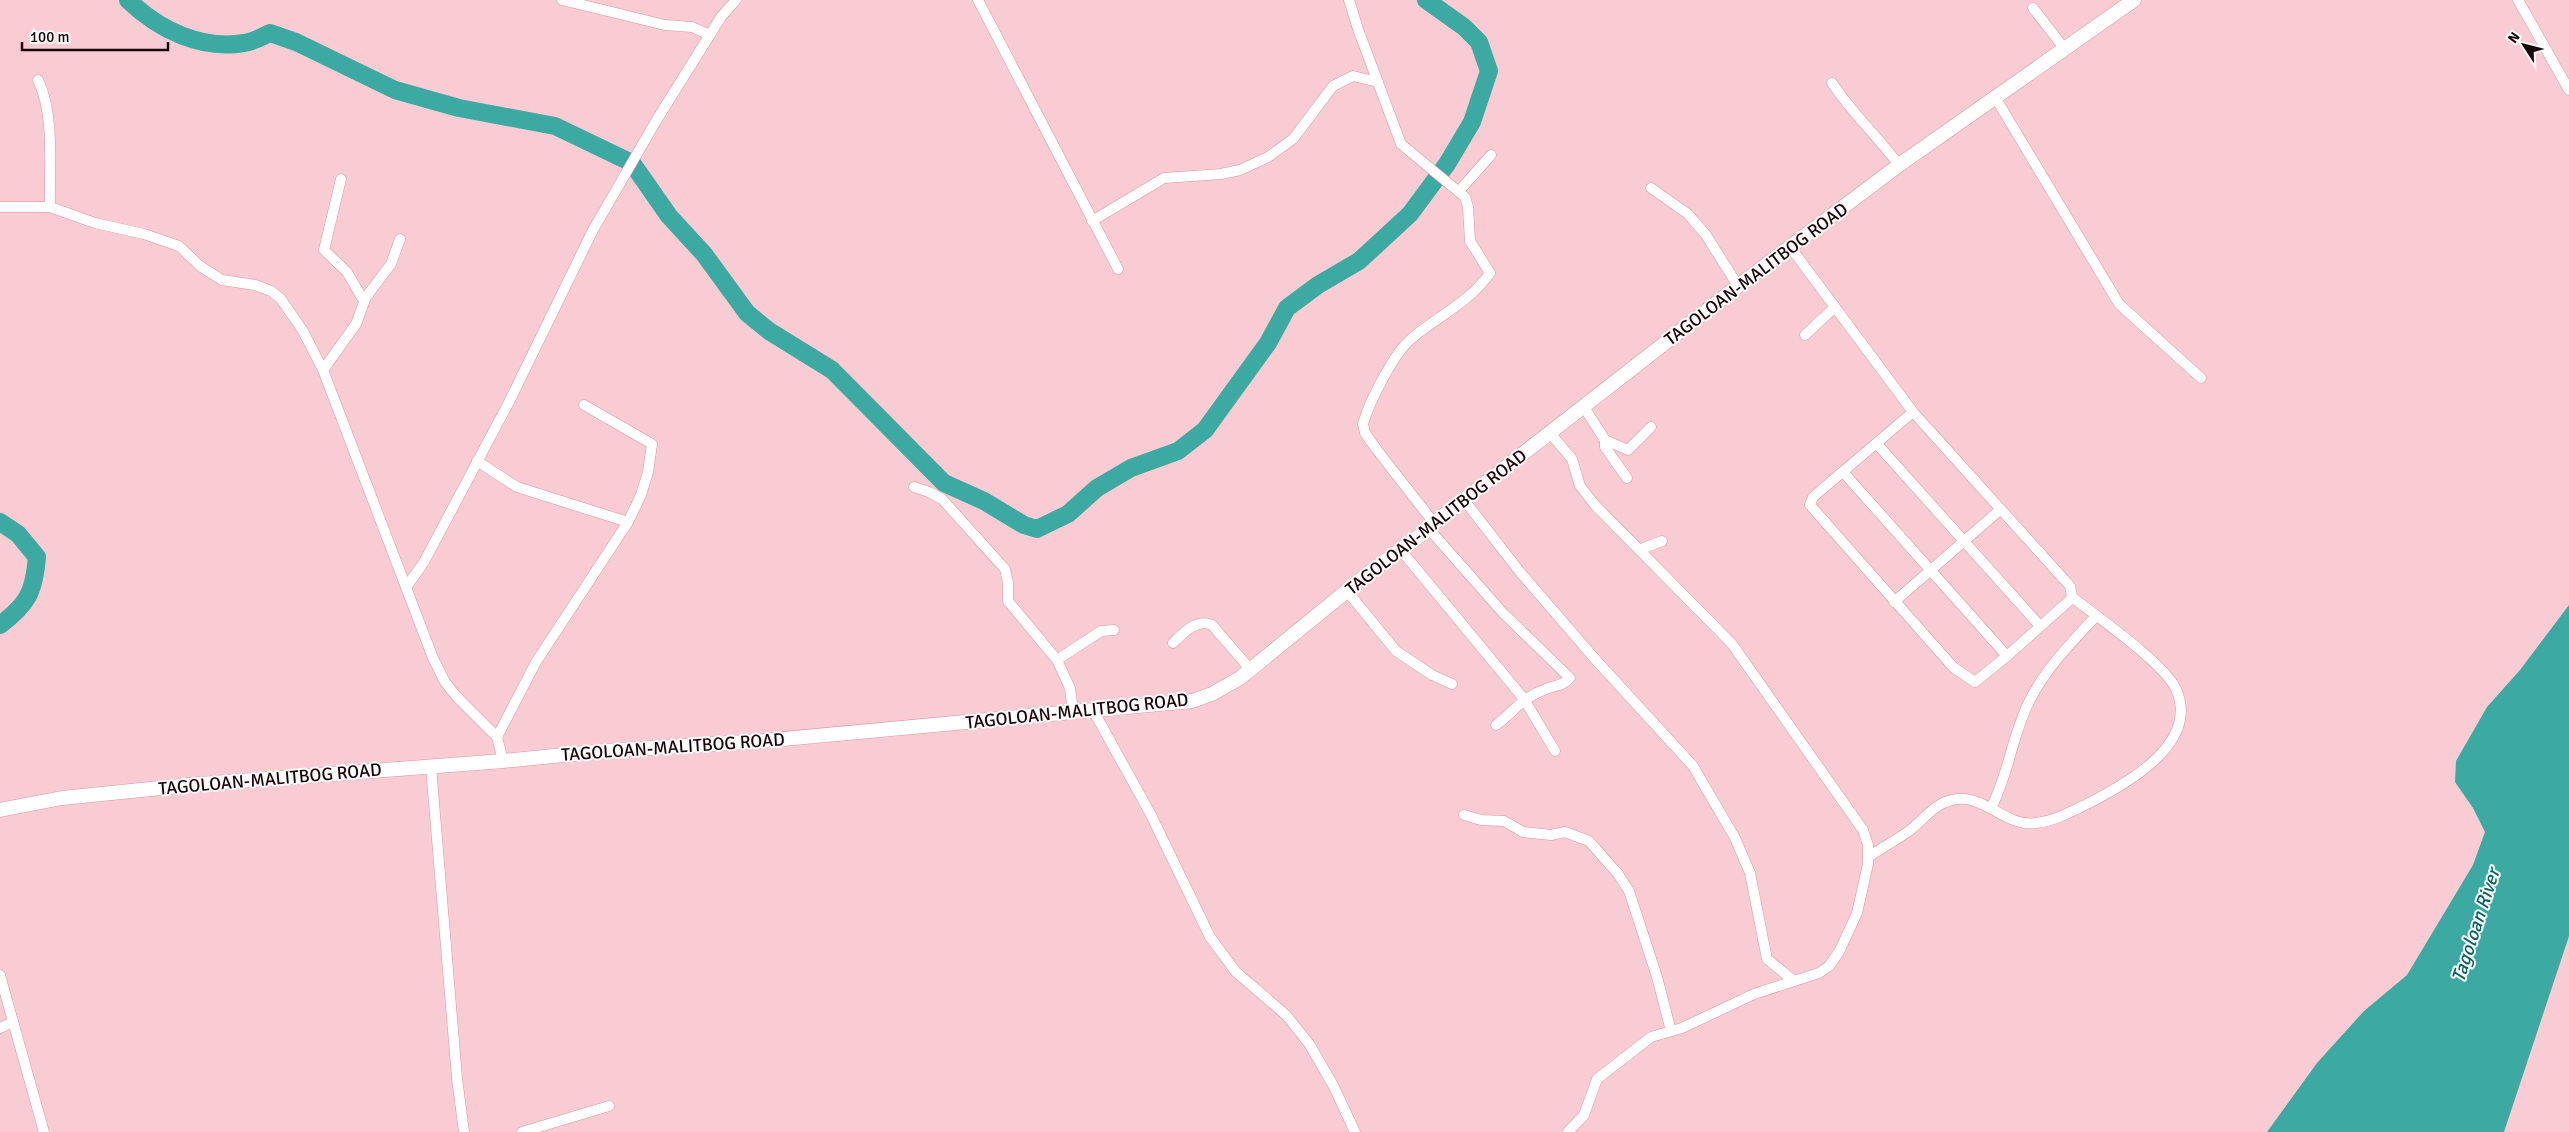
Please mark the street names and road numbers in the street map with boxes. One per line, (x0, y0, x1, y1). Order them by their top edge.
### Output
street label: TAGOLOAN-MALITBOG ROAD (1660, 198, 1852, 350)
street label: TAGOLOAN-MALITBOG ROAD (1341, 444, 1531, 600)
street label: TAGOLOAN-MALITBOG ROAD (965, 688, 1189, 734)
street label: TAGOLOAN-MALITBOG ROAD (561, 728, 785, 766)
street label: TAGOLOAN-MALITBOG ROAD (158, 758, 382, 800)

